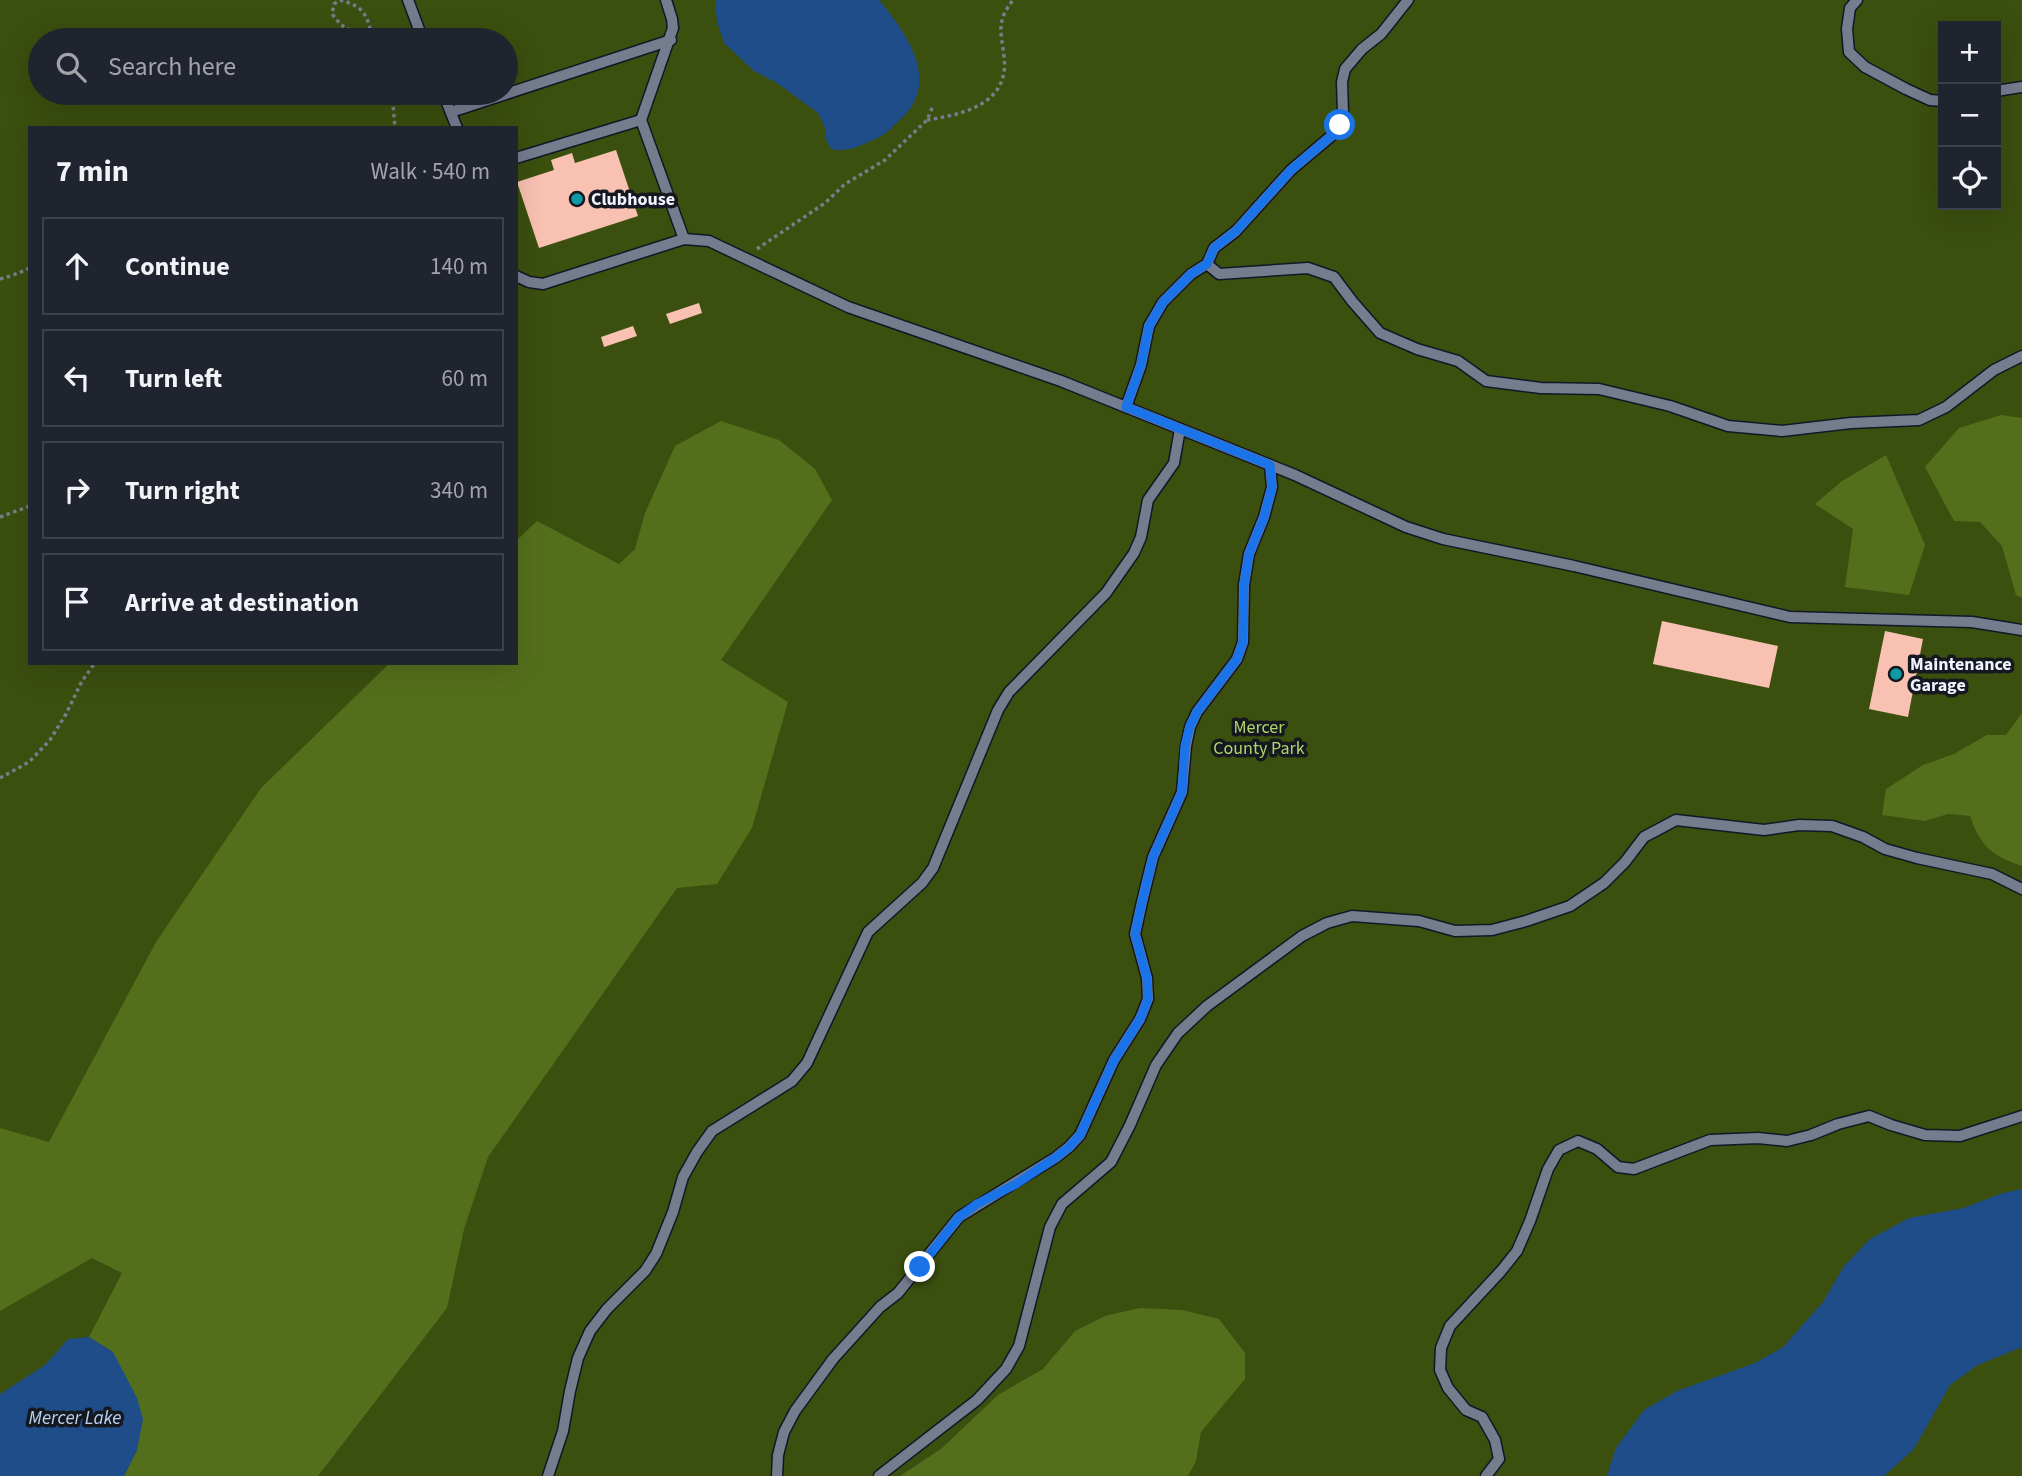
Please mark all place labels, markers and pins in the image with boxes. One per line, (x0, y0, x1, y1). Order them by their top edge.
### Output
place label: Clubhouse (591, 187, 675, 212)
marker: Clubhouse (569, 191, 585, 207)
place label: Maintenance Garage (1910, 652, 2012, 698)
marker: Maintenance Garage (1888, 666, 1904, 682)

